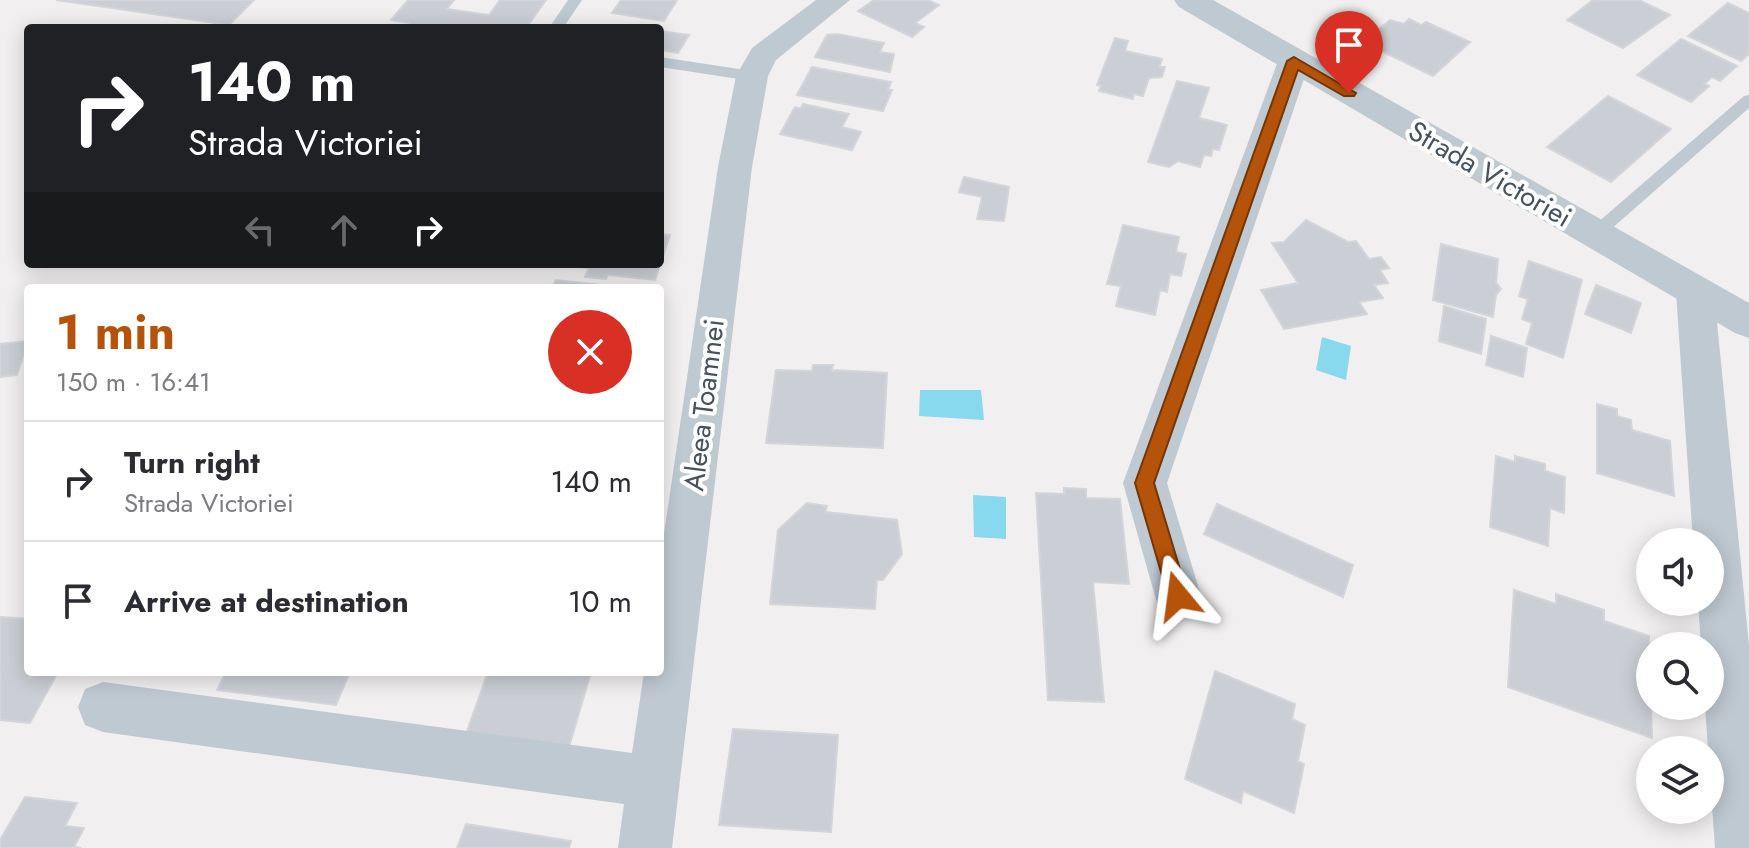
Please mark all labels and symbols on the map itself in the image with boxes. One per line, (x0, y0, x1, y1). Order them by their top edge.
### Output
pin (1315, 11, 1383, 93)
street label: Strada Victoriei (1401, 111, 1579, 237)
street label: Aleea Toamnei (673, 317, 735, 493)
position arrow (1136, 554, 1220, 638)

